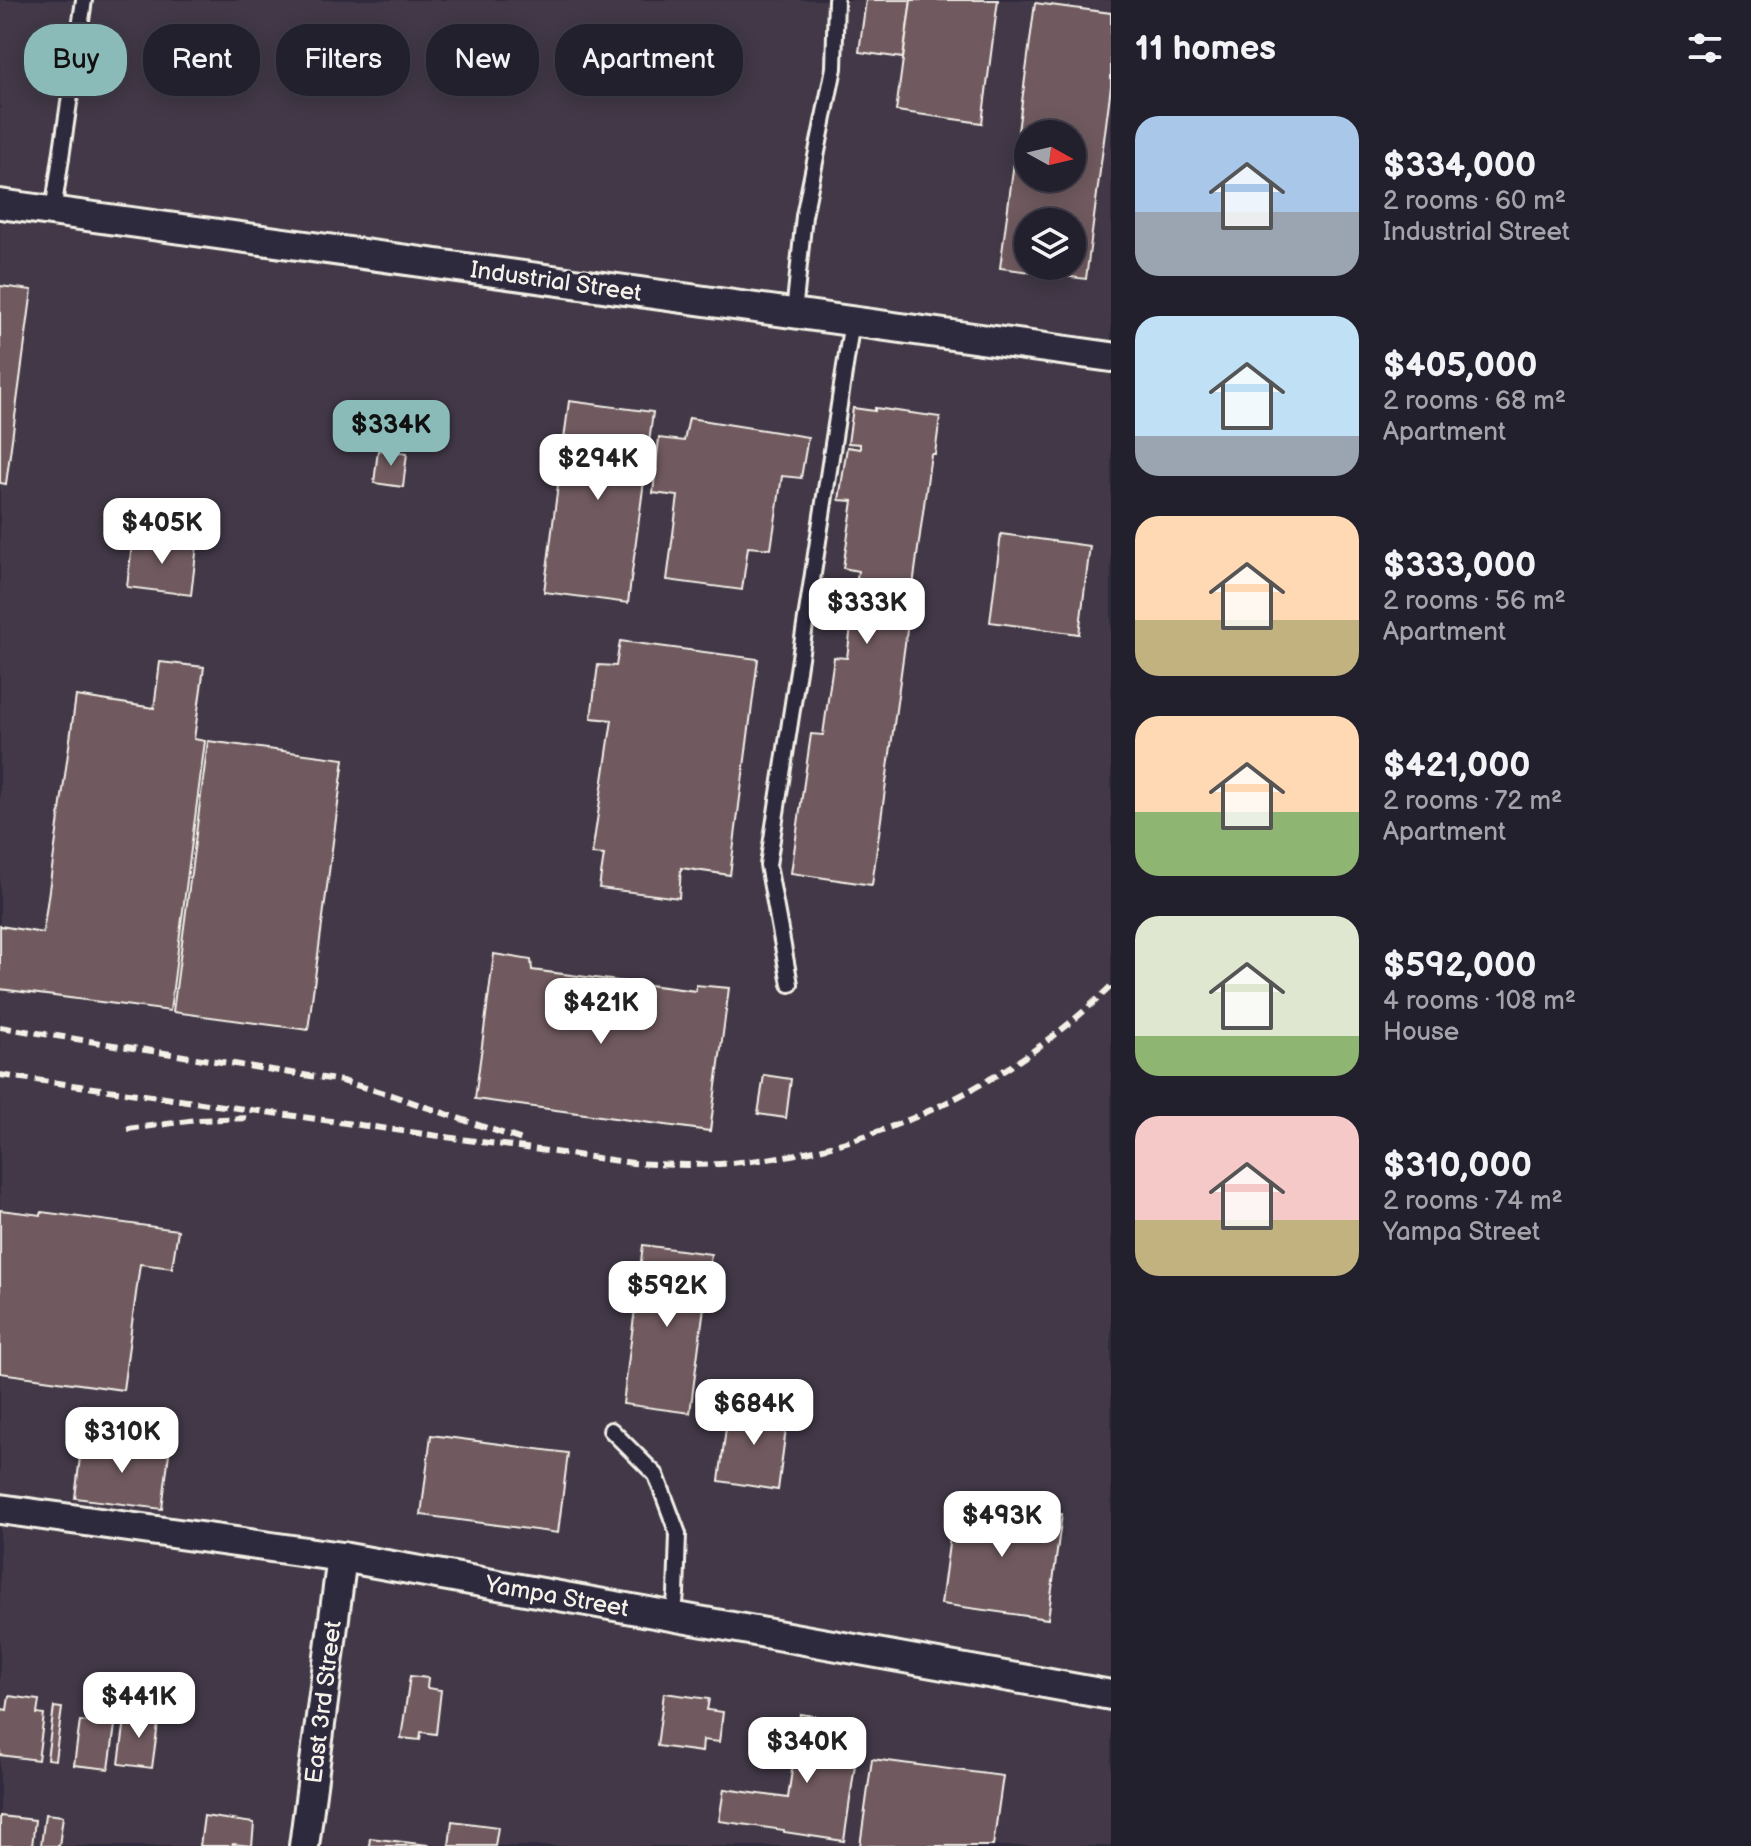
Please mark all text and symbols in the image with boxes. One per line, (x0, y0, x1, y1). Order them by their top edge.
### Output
chip: Buy (24, 24, 127, 96)
chip: Rent (143, 24, 260, 96)
chip: Filters (276, 24, 410, 96)
chip: New (426, 24, 539, 96)
chip: Apartment (555, 24, 743, 96)
icon: filters (1683, 26, 1727, 70)
text: 11 homes (1135, 28, 1276, 69)
north arrow (1014, 120, 1086, 192)
map controls (1014, 120, 1086, 280)
text: $334,000 (1383, 145, 1536, 186)
icon: home (1199, 148, 1295, 244)
text: 2 rooms · 60 m² (1383, 186, 1566, 217)
button: layers (1014, 208, 1086, 280)
text: Industrial Street (1383, 217, 1570, 248)
street label: Industrial Street (469, 255, 644, 308)
text: $405,000 (1383, 345, 1537, 386)
icon: home (1199, 348, 1295, 444)
text: 2 rooms · 68 m² (1383, 386, 1566, 417)
pin: $334K (335, 400, 447, 468)
text: $334K (351, 410, 431, 441)
text: Apartment (1383, 417, 1506, 448)
pin: $294K (542, 434, 654, 502)
text: $294K (558, 444, 638, 475)
pin: $405K (106, 498, 218, 566)
text: $405K (121, 508, 203, 539)
text: $333,000 (1383, 545, 1536, 586)
icon: home (1199, 548, 1295, 644)
pin: $333K (811, 578, 923, 646)
text: 2 rooms · 56 m² (1383, 586, 1566, 617)
text: $333K (827, 588, 907, 619)
text: Apartment (1383, 617, 1506, 648)
text: $421,000 (1383, 745, 1531, 786)
icon: home (1199, 748, 1295, 844)
text: 2 rooms · 72 m² (1383, 786, 1562, 817)
text: Apartment (1383, 817, 1506, 848)
text: $592,000 (1383, 945, 1536, 986)
icon: home (1199, 948, 1295, 1044)
pin: $421K (545, 978, 657, 1046)
text: 4 rooms · 108 m² (1383, 986, 1576, 1017)
text: $421K (563, 988, 639, 1019)
text: House (1383, 1017, 1459, 1048)
text: $310,000 (1383, 1145, 1532, 1186)
icon: home (1199, 1148, 1295, 1244)
text: 2 rooms · 74 m² (1383, 1186, 1563, 1217)
text: Yampa Street (1383, 1217, 1540, 1248)
pin: $592K (611, 1261, 723, 1329)
text: $592K (627, 1271, 707, 1302)
pin: $684K (698, 1379, 810, 1447)
text: $684K (713, 1389, 795, 1420)
pin: $310K (66, 1407, 178, 1475)
text: $310K (83, 1417, 161, 1448)
pin: $493K (946, 1491, 1058, 1559)
text: $493K (962, 1501, 1042, 1532)
street label: Yampa Street (482, 1569, 631, 1623)
street label: East 3rd Street (299, 1618, 348, 1785)
pin: $441K (83, 1672, 195, 1740)
text: $441K (101, 1682, 177, 1713)
pin: $340K (751, 1717, 863, 1785)
text: $340K (766, 1727, 848, 1758)

